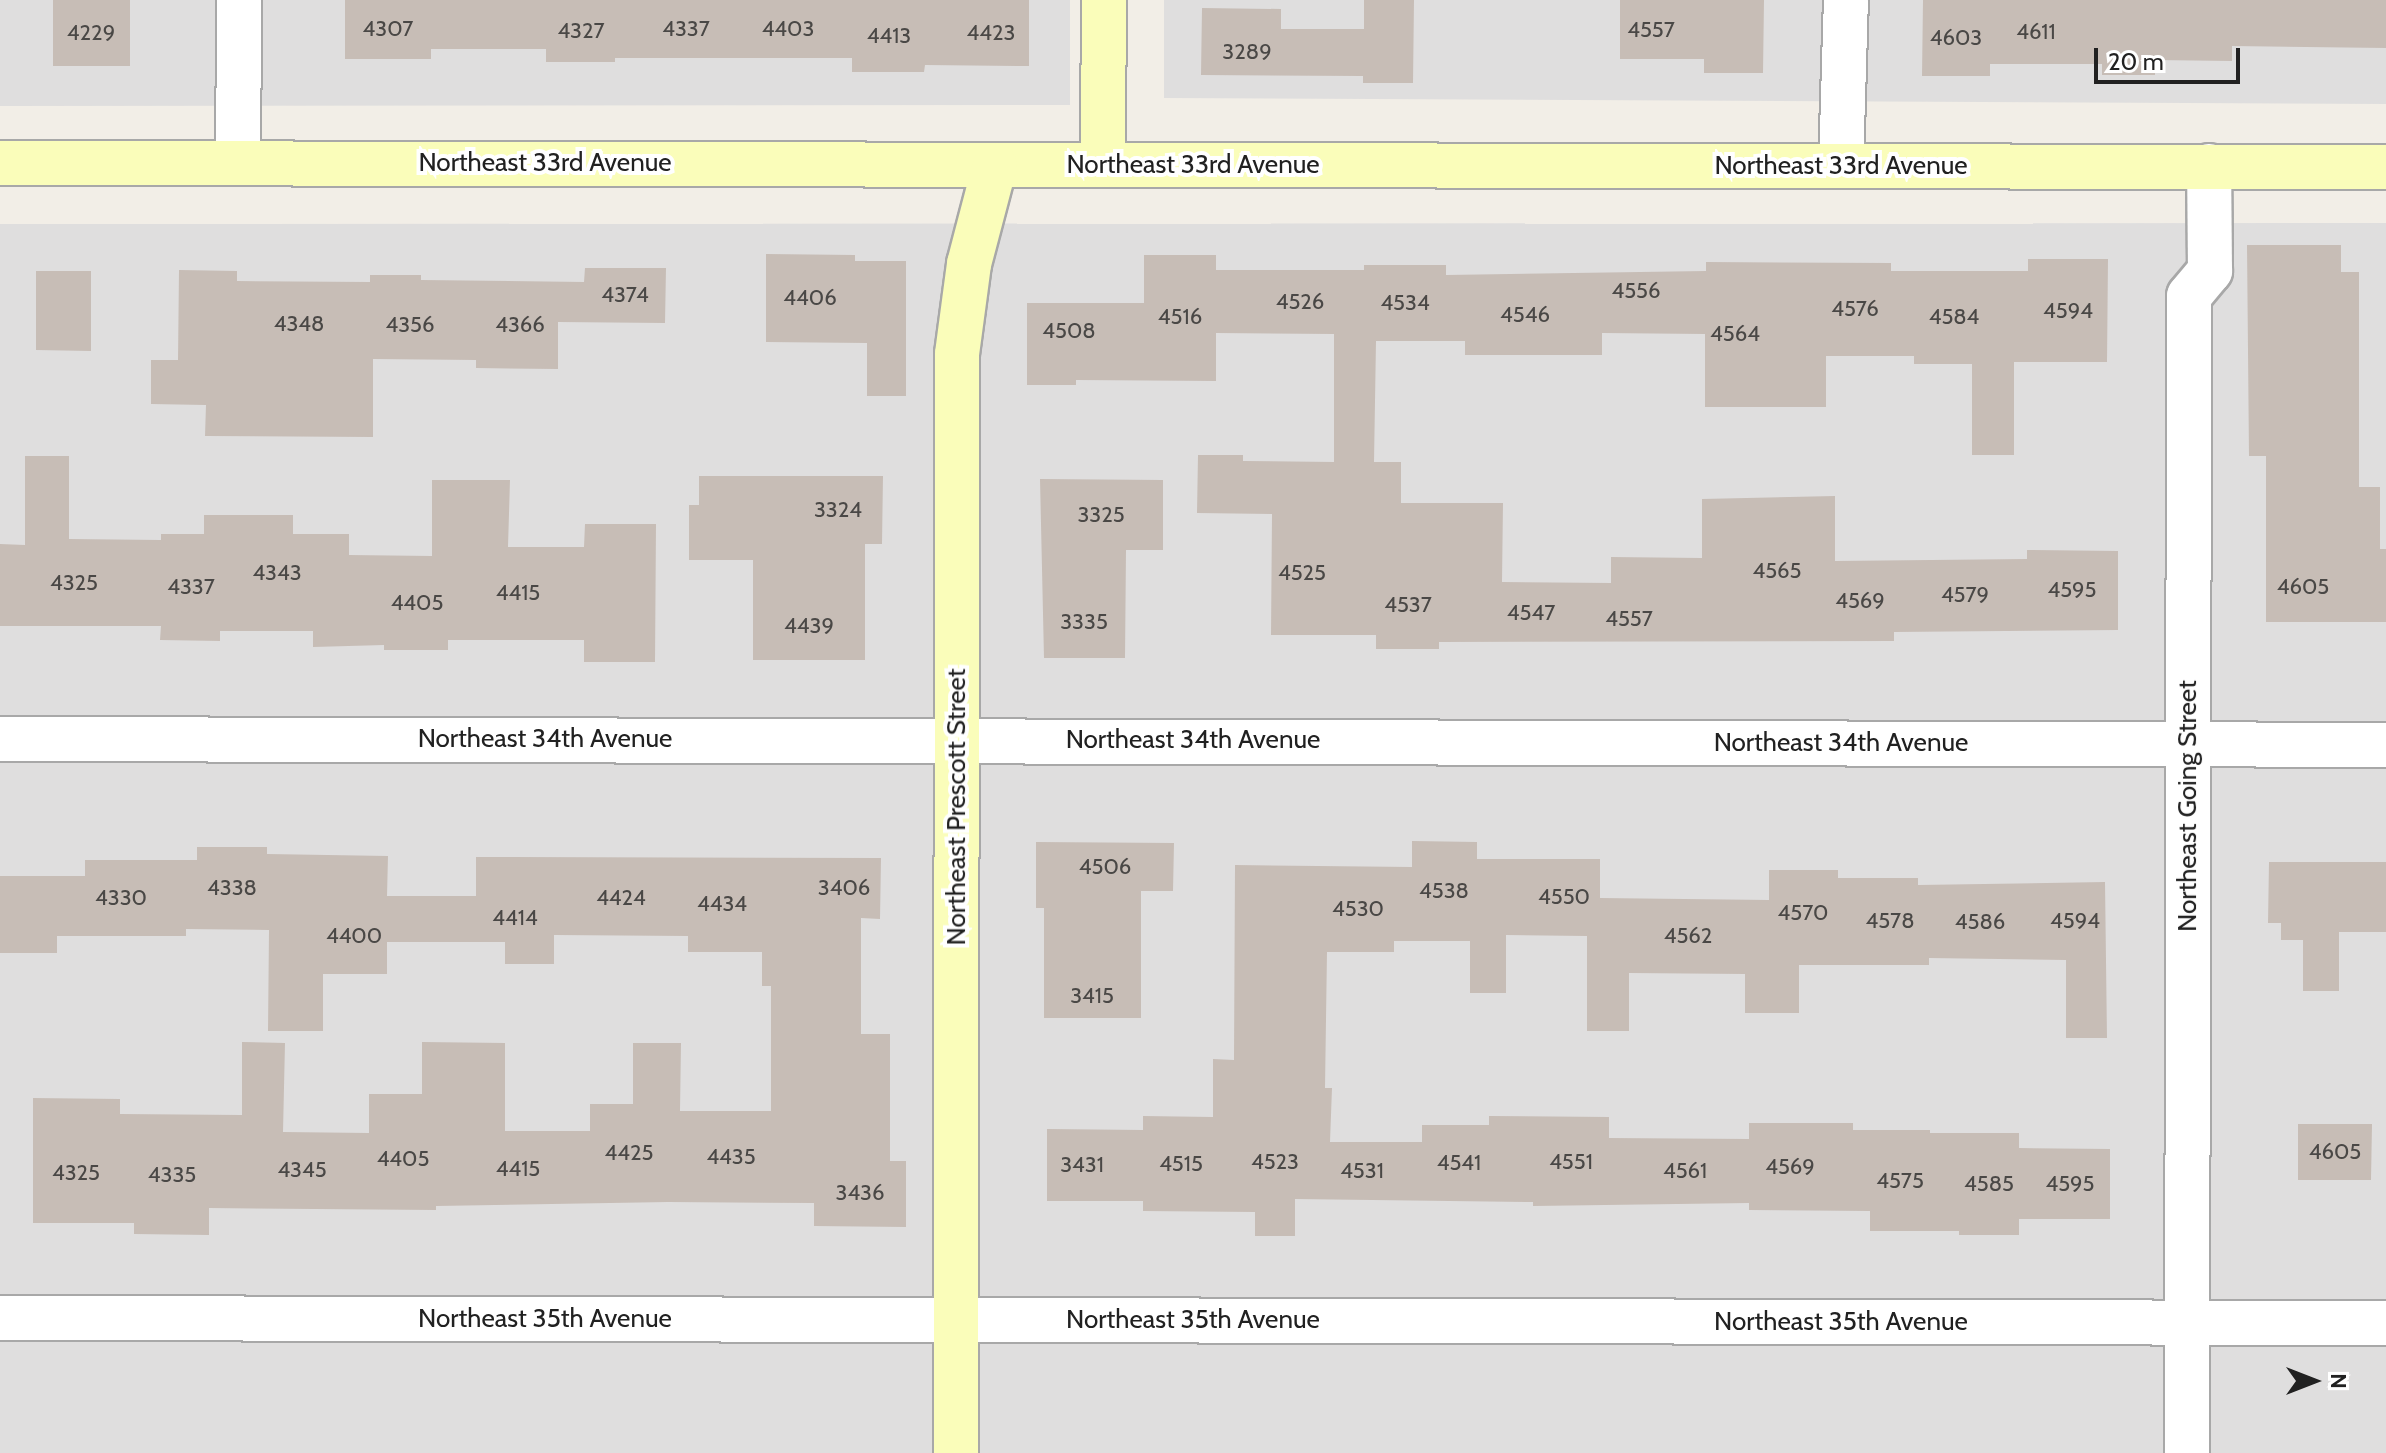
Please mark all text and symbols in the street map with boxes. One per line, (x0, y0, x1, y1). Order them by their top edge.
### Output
house number: 4307 (363, 16, 413, 42)
house number: 4337 (662, 16, 710, 42)
house number: 4403 (762, 16, 814, 42)
house number: 4557 (1627, 17, 1675, 43)
house number: 4327 (557, 18, 605, 44)
house number: 4611 (2016, 19, 2056, 45)
house number: 4229 (67, 20, 115, 46)
house number: 4423 (967, 20, 1015, 46)
house number: 4413 (867, 23, 911, 49)
house number: 4603 (1930, 25, 1982, 51)
scale bar (2098, 32, 2244, 82)
house number: 3289 (1222, 39, 1272, 65)
text: 20 m (2108, 47, 2164, 76)
street label: Northeast 33rd Avenue (418, 147, 672, 179)
street label: Northeast 33rd Avenue (1066, 149, 1320, 181)
street label: Northeast 33rd Avenue (1714, 150, 1968, 182)
house number: 4556 (1611, 278, 1661, 304)
house number: 4374 (601, 282, 649, 308)
house number: 4406 (783, 285, 837, 311)
house number: 4526 (1276, 289, 1324, 315)
house number: 4534 (1380, 290, 1430, 316)
house number: 4576 (1831, 296, 1879, 322)
house number: 4594 (2043, 298, 2093, 324)
house number: 4546 (1500, 302, 1550, 328)
house number: 4516 (1158, 304, 1202, 330)
house number: 4584 (1929, 304, 1979, 330)
house number: 4348 (274, 311, 324, 337)
house number: 4356 (385, 312, 435, 338)
house number: 4366 (495, 312, 545, 338)
house number: 4508 (1042, 318, 1096, 344)
house number: 4564 (1710, 321, 1760, 347)
house number: 3324 (814, 497, 862, 523)
house number: 3325 (1077, 502, 1125, 528)
house number: 4565 (1752, 558, 1802, 584)
house number: 4343 (252, 560, 302, 586)
house number: 4525 (1278, 560, 1326, 586)
house number: 4325 (50, 570, 98, 596)
house number: 4337 (167, 574, 215, 600)
house number: 4605 (2277, 574, 2329, 600)
house number: 4595 (2047, 577, 2097, 603)
house number: 4415 (496, 580, 540, 606)
house number: 4579 (1941, 582, 1989, 608)
house number: 4569 (1835, 588, 1885, 614)
house number: 4405 (391, 590, 443, 616)
house number: 4537 (1384, 592, 1432, 618)
house number: 4547 (1507, 600, 1555, 626)
house number: 4557 (1605, 606, 1653, 632)
house number: 3335 (1060, 609, 1108, 635)
house number: 4439 (784, 613, 834, 639)
street label: Northeast Prescott Street (941, 668, 973, 946)
street label: Northeast Going Street (2172, 680, 2204, 932)
street label: Northeast 34th Avenue (418, 723, 672, 755)
street label: Northeast 34th Avenue (1066, 724, 1320, 756)
street label: Northeast 34th Avenue (1714, 727, 1968, 759)
house number: 4506 (1079, 854, 1131, 880)
house number: 4338 (207, 875, 257, 901)
house number: 3406 (818, 875, 870, 901)
house number: 4538 (1419, 878, 1469, 904)
house number: 4550 (1538, 884, 1590, 910)
house number: 4330 (95, 885, 147, 911)
house number: 4424 (596, 885, 646, 911)
house number: 4434 (697, 891, 747, 917)
house number: 4530 (1332, 896, 1384, 922)
house number: 4570 (1778, 900, 1828, 926)
house number: 4414 (492, 905, 538, 931)
house number: 4578 (1865, 908, 1915, 934)
house number: 4594 (2050, 908, 2100, 934)
house number: 4586 (1955, 909, 2005, 935)
house number: 4400 (326, 923, 382, 949)
house number: 4562 (1664, 923, 1712, 949)
house number: 3415 (1070, 983, 1114, 1009)
house number: 4605 (2309, 1139, 2361, 1165)
house number: 4425 (605, 1140, 653, 1166)
house number: 4435 (706, 1144, 756, 1170)
house number: 4405 (377, 1146, 429, 1172)
house number: 4523 (1251, 1149, 1299, 1175)
house number: 4551 (1549, 1149, 1593, 1175)
house number: 4541 (1437, 1150, 1481, 1176)
house number: 4515 (1159, 1151, 1203, 1177)
house number: 3431 (1060, 1152, 1104, 1178)
house number: 4569 (1765, 1154, 1815, 1180)
house number: 4415 (496, 1156, 540, 1182)
house number: 4345 (277, 1157, 327, 1183)
house number: 4531 (1340, 1158, 1384, 1184)
house number: 4561 (1663, 1158, 1707, 1184)
house number: 4325 (52, 1160, 100, 1186)
house number: 4335 (148, 1162, 196, 1188)
house number: 4575 (1876, 1168, 1924, 1194)
house number: 4585 (1964, 1171, 2014, 1197)
house number: 4595 (2045, 1171, 2095, 1197)
house number: 3436 (835, 1180, 885, 1206)
street label: Northeast 35th Avenue (418, 1303, 672, 1335)
street label: Northeast 35th Avenue (1066, 1304, 1320, 1336)
street label: Northeast 35th Avenue (1714, 1306, 1968, 1338)
north arrow (2274, 1341, 2354, 1421)
text: N (2325, 1373, 2352, 1389)

